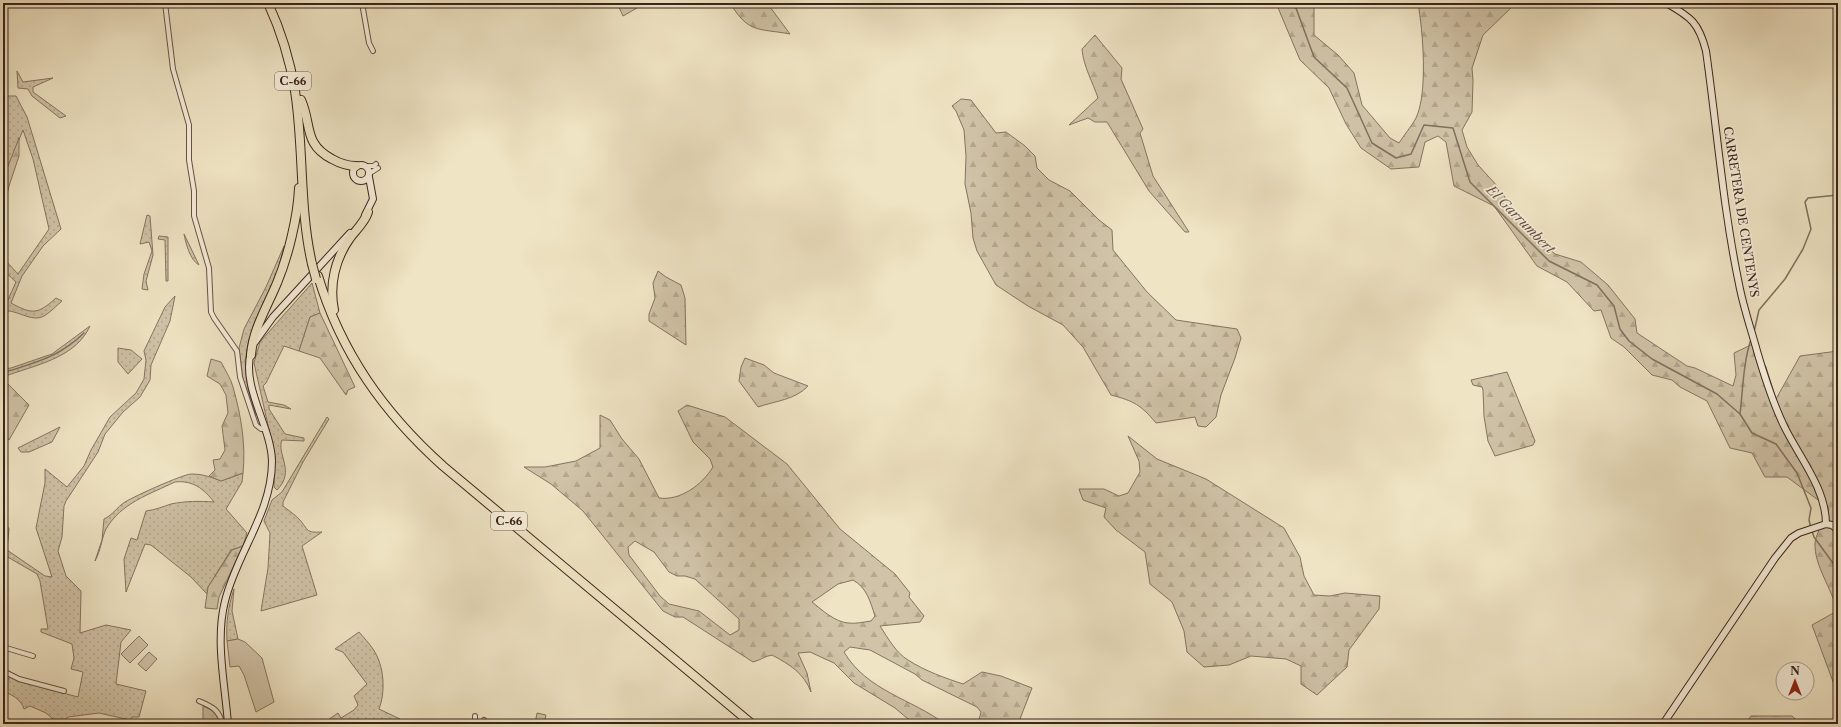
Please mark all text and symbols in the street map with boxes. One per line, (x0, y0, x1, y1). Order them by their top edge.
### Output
road number: C-66 (275, 72, 311, 90)
street label: CARRETERA DE CENTENYS (1721, 125, 1762, 298)
water label: El Garrumbert (1483, 181, 1559, 257)
road number: C-66 (491, 512, 527, 530)
north arrow (1775, 661, 1815, 701)
text: N (1790, 664, 1800, 678)

